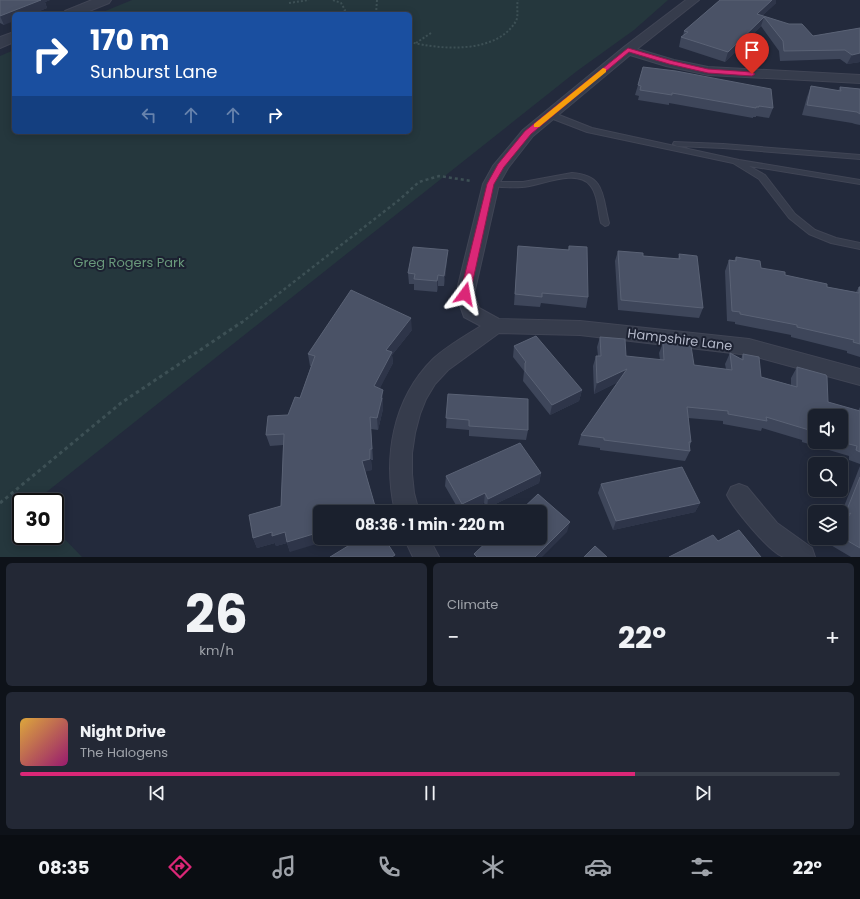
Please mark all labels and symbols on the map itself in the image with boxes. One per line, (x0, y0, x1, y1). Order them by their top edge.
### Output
pin (735, 33, 769, 74)
park label: Greg Rogers Park (73, 253, 185, 272)
position arrow (444, 273, 486, 315)
street label: Hampshire Lane (626, 324, 733, 355)
speed limit sign: 30 (12, 493, 64, 545)

